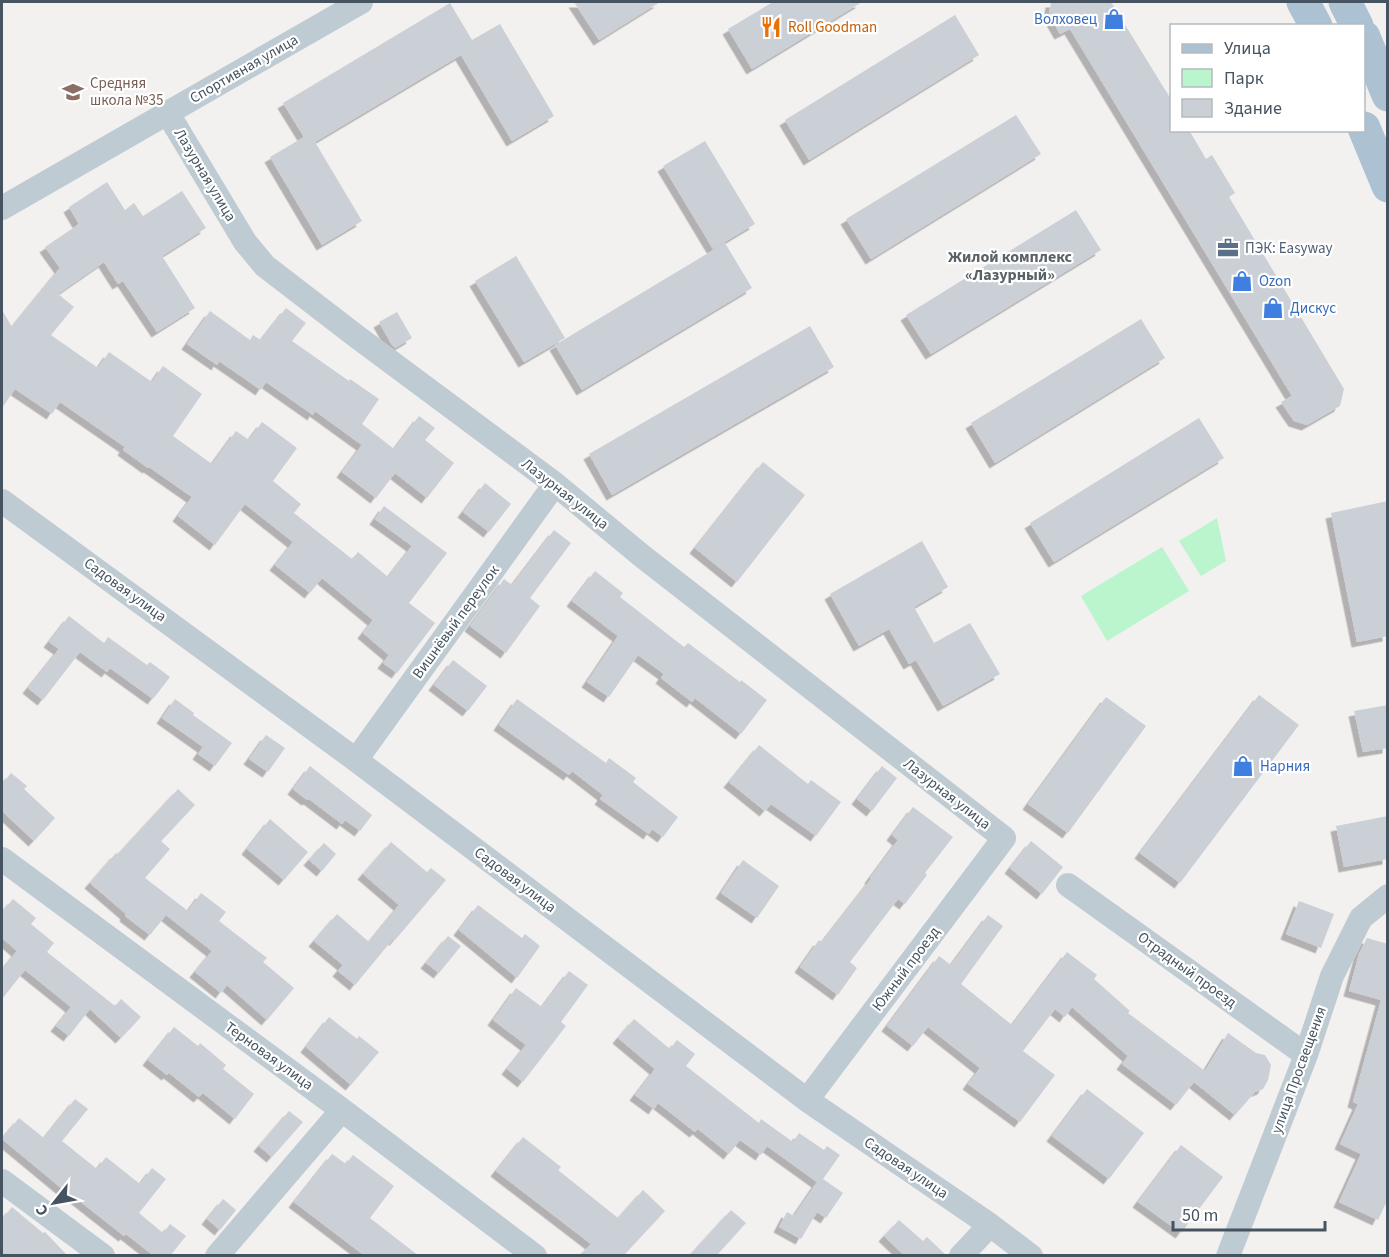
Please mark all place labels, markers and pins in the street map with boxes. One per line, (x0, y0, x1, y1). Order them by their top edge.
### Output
shop icon: Волховец (1102, 7, 1126, 31)
place label: Волховец (1034, 9, 1098, 30)
restaurant icon: Roll Goodman (759, 15, 783, 39)
place label: Roll Goodman (788, 17, 877, 38)
place label: Средняя школа №35 (90, 73, 163, 111)
school or university icon: Средняя школа №35 (61, 80, 85, 104)
office icon: ПЭК: Easyway (1216, 236, 1240, 260)
place label: ПЭК: Easyway (1245, 238, 1333, 259)
shop icon: Ozon (1230, 269, 1254, 293)
place label: Ozon (1259, 271, 1291, 292)
shop icon: Дискус (1261, 296, 1285, 320)
place label: Дискус (1290, 298, 1336, 319)
shop icon: Нарния (1231, 754, 1255, 778)
place label: Нарния (1260, 756, 1310, 777)

